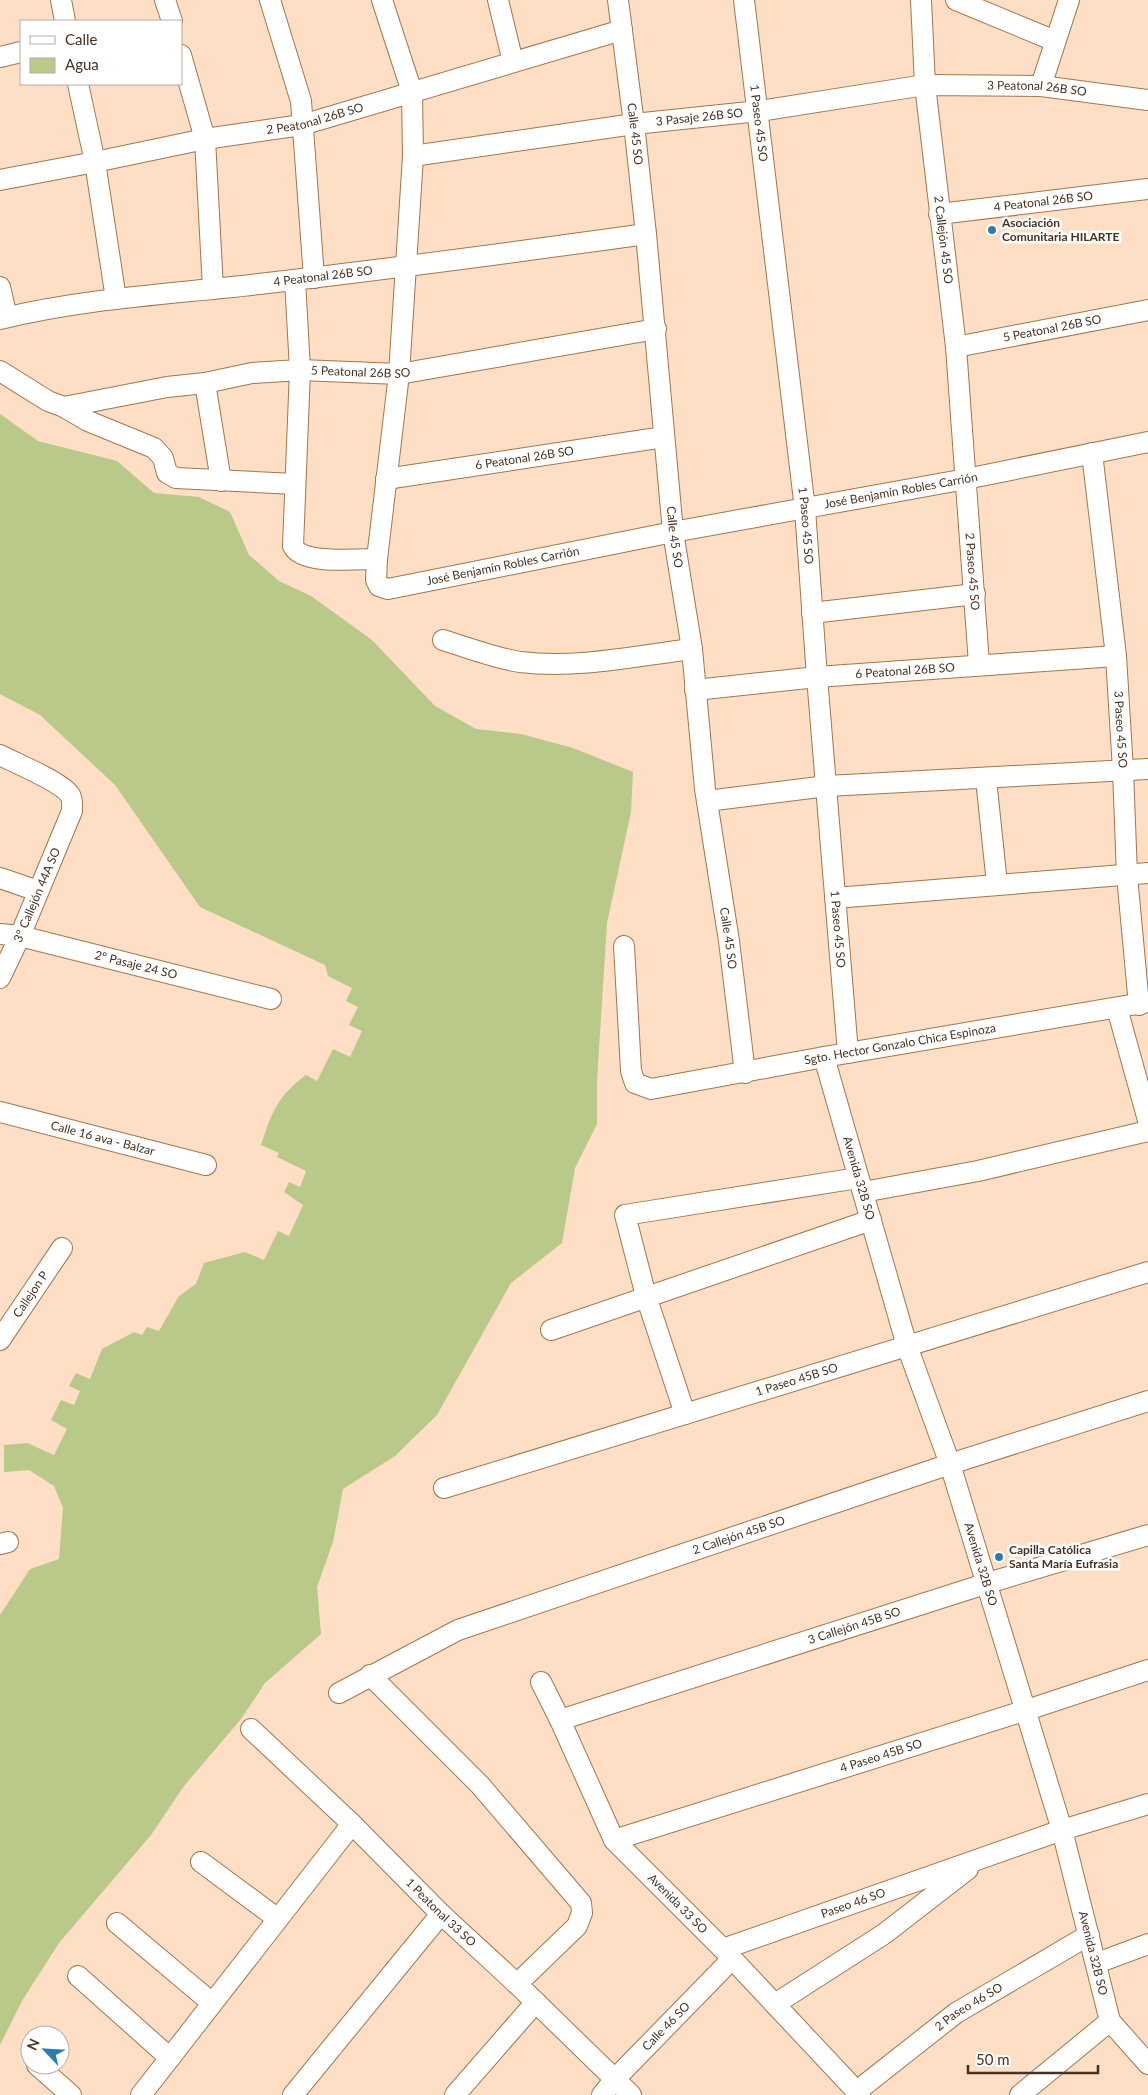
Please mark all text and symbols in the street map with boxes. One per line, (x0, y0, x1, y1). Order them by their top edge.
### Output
legend (20, 20, 182, 85)
text: Calle (65, 30, 98, 48)
text: Agua (65, 55, 99, 73)
street label: 3 Peatonal 26B SO (987, 78, 1088, 99)
street label: 1 Paseo 45 SO (747, 84, 771, 163)
street label: 2 Peatonal 26B SO (265, 99, 366, 137)
street label: Calle 45 SO (624, 102, 646, 166)
street label: 3 Pasaje 26B SO (655, 105, 744, 129)
street label: 4 Peatonal 26B SO (993, 188, 1094, 214)
street label: 2 Callejón 45 SO (931, 195, 957, 285)
place label: Asociación Comunitaria HILARTE (1001, 215, 1119, 244)
marker: Asociación Comunitaria HILARTE (986, 224, 998, 236)
street label: 4 Peatonal 26B SO (272, 262, 374, 289)
street label: 5 Peatonal 26B SO (1002, 311, 1103, 345)
street label: 5 Peatonal 26B SO (311, 362, 412, 381)
street label: 6 Peatonal 26B SO (474, 443, 575, 472)
street label: José Benjamín Robles Carrión (823, 469, 979, 512)
street label: 1 Paseo 45 SO (795, 486, 817, 565)
street label: Calle 45 SO (664, 505, 687, 569)
street label: 2 Paseo 45 SO (962, 532, 983, 611)
street label: José Benjamín Robles Carrión (425, 543, 581, 588)
street label: 6 Peatonal 26B SO (855, 659, 956, 681)
street label: 3 Paseo 45 SO (1111, 690, 1131, 769)
street label: 3° Callejón 44A SO (10, 845, 63, 944)
street label: 1 Paseo 45 SO (828, 890, 849, 969)
street label: Calle 45 SO (717, 906, 740, 970)
street label: 2º Pasaje 24 SO (93, 947, 179, 982)
street label: Sgto. Hector Gonzalo Chica Espinoza (803, 1020, 997, 1068)
street label: Calle 16 ava - Balzar (49, 1117, 157, 1159)
street label: Avenida 32B SO (840, 1134, 878, 1222)
street label: Callejon P (9, 1268, 51, 1320)
street label: 1 Paseo 45B SO (754, 1359, 840, 1399)
street label: 2 Callejón 45B SO (691, 1512, 787, 1557)
street label: Avenida 32B SO (961, 1521, 1001, 1608)
place label: Capilla Católica Santa María Eufrasia (1009, 1542, 1118, 1571)
marker: Capilla Católica Santa María Eufrasia (993, 1551, 1005, 1563)
street label: 3 Callejón 45B SO (806, 1603, 903, 1647)
street label: 4 Paseo 45B SO (838, 1735, 924, 1775)
street label: Avenida 33 SO (645, 1870, 711, 1937)
street label: 1 Peatonal 33 SO (403, 1875, 480, 1950)
street label: Paseo 46 SO (819, 1884, 888, 1921)
street label: Avenida 32B SO (1076, 1909, 1111, 1997)
street label: 2 Paseo 46 SO (932, 1979, 1005, 2034)
street label: Calle 46 SO (639, 1998, 693, 2054)
north arrow (20, 2025, 70, 2075)
text: N (23, 2036, 43, 2053)
scale bar (968, 2042, 1098, 2074)
text: 50 m (976, 2050, 1010, 2068)

